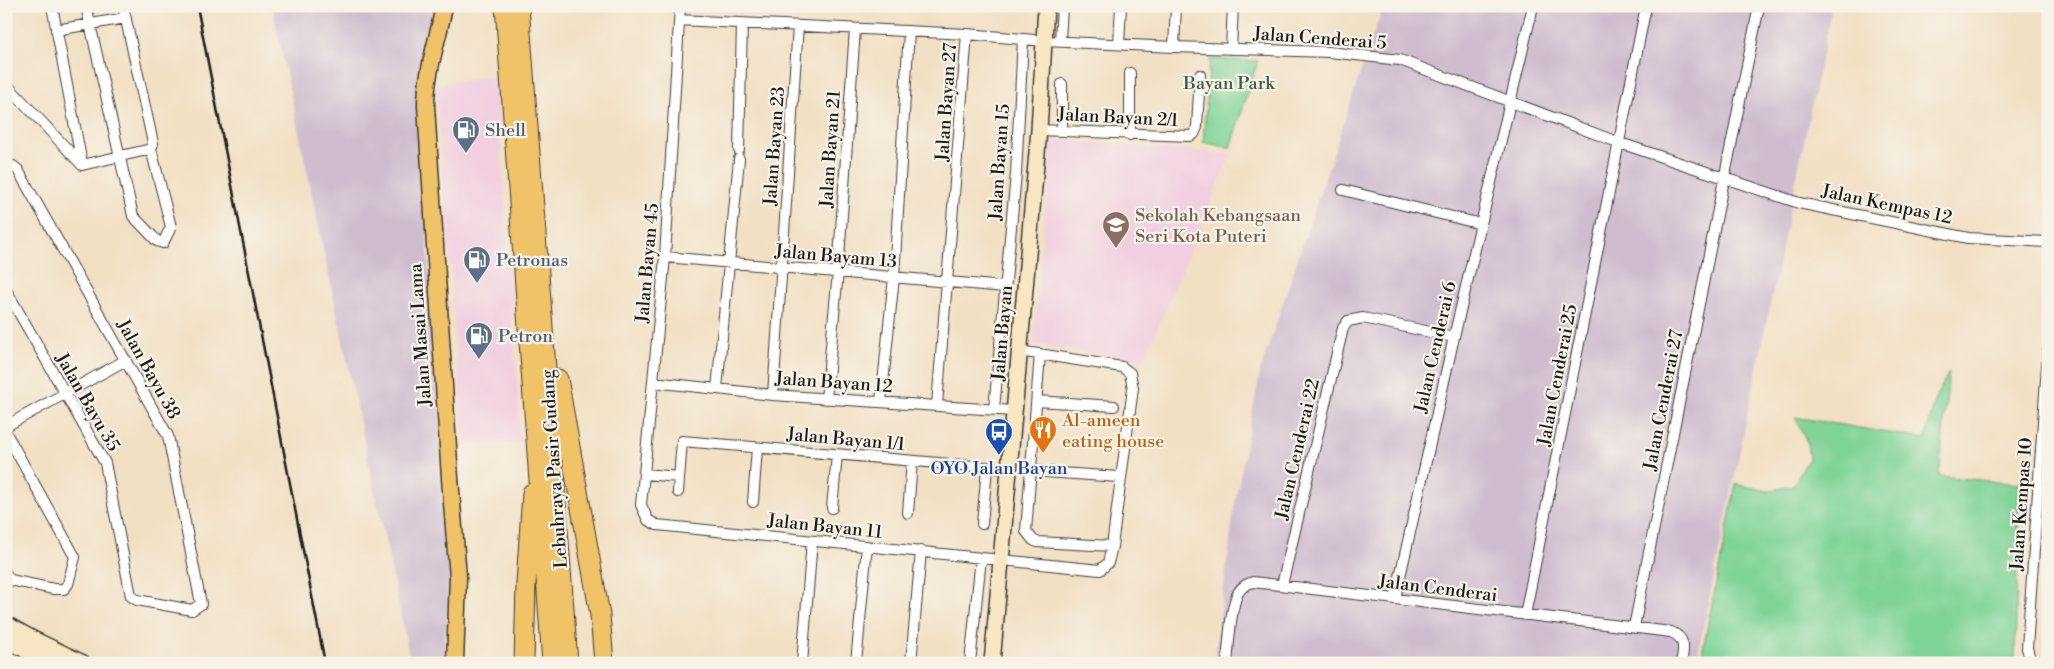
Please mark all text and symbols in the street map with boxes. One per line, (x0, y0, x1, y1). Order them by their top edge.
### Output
street label: Jalan Cenderai 5 (1252, 22, 1387, 55)
street label: Jalan Bayan 27 (931, 42, 962, 163)
park label: Bayan Park (1182, 72, 1276, 95)
street label: Jalan Bayan 23 (759, 85, 790, 208)
street label: Jalan Bayan 21 (815, 89, 846, 210)
street label: Jalan Bayan 15 (984, 103, 1015, 222)
street label: Jalan Bayan 2/1 (1056, 103, 1179, 132)
fuel station icon: Shell (451, 115, 481, 154)
place label: Shell (485, 119, 526, 142)
street label: Jalan Kempas 12 (1819, 179, 1954, 230)
street label: Jalan Bayan 45 (631, 202, 664, 325)
place label: Sekolah Kebangsaan Seri Kota Puteri (1135, 204, 1301, 248)
school or university icon: Sekolah Kebangsaan Seri Kota Puteri (1101, 210, 1131, 249)
street label: Jalan Bayam 13 (773, 240, 898, 273)
fuel station icon: Petronas (462, 245, 492, 284)
place label: Petronas (496, 249, 568, 272)
street label: Jalan Masai Lama (404, 262, 437, 408)
street label: Jalan Cenderai 6 (1409, 279, 1462, 416)
street label: Jalan Bayan (987, 284, 1018, 383)
street label: Jalan Cenderai 25 (1532, 302, 1583, 449)
street label: Jalan Bayu 38 (111, 314, 186, 423)
fuel station icon: Petron (464, 321, 494, 360)
place label: Petron (498, 325, 553, 348)
street label: Jalan Cenderai 27 (1638, 328, 1688, 473)
street label: Jalan Bayu 35 (50, 348, 125, 456)
street label: Jalan Bayan 12 (773, 367, 894, 398)
street label: Lebuhraya Pasir Gudang (536, 368, 573, 569)
street label: Jalan Cenderai 22 (1270, 376, 1325, 523)
place label: Al-ameen eating house (1061, 409, 1164, 453)
restaurant icon: Al-ameen eating house (1028, 415, 1058, 454)
bus stop icon: OYO Jalan Bayan (984, 417, 1014, 456)
street label: Jalan Bayan 1/1 (785, 423, 906, 456)
street label: Jalan Kempas 10 (2005, 436, 2038, 573)
place label: OYO Jalan Bayan (930, 457, 1068, 480)
street label: Jalan Bayan 11 (765, 509, 884, 544)
street label: Jalan Cenderai (1376, 570, 1499, 607)

